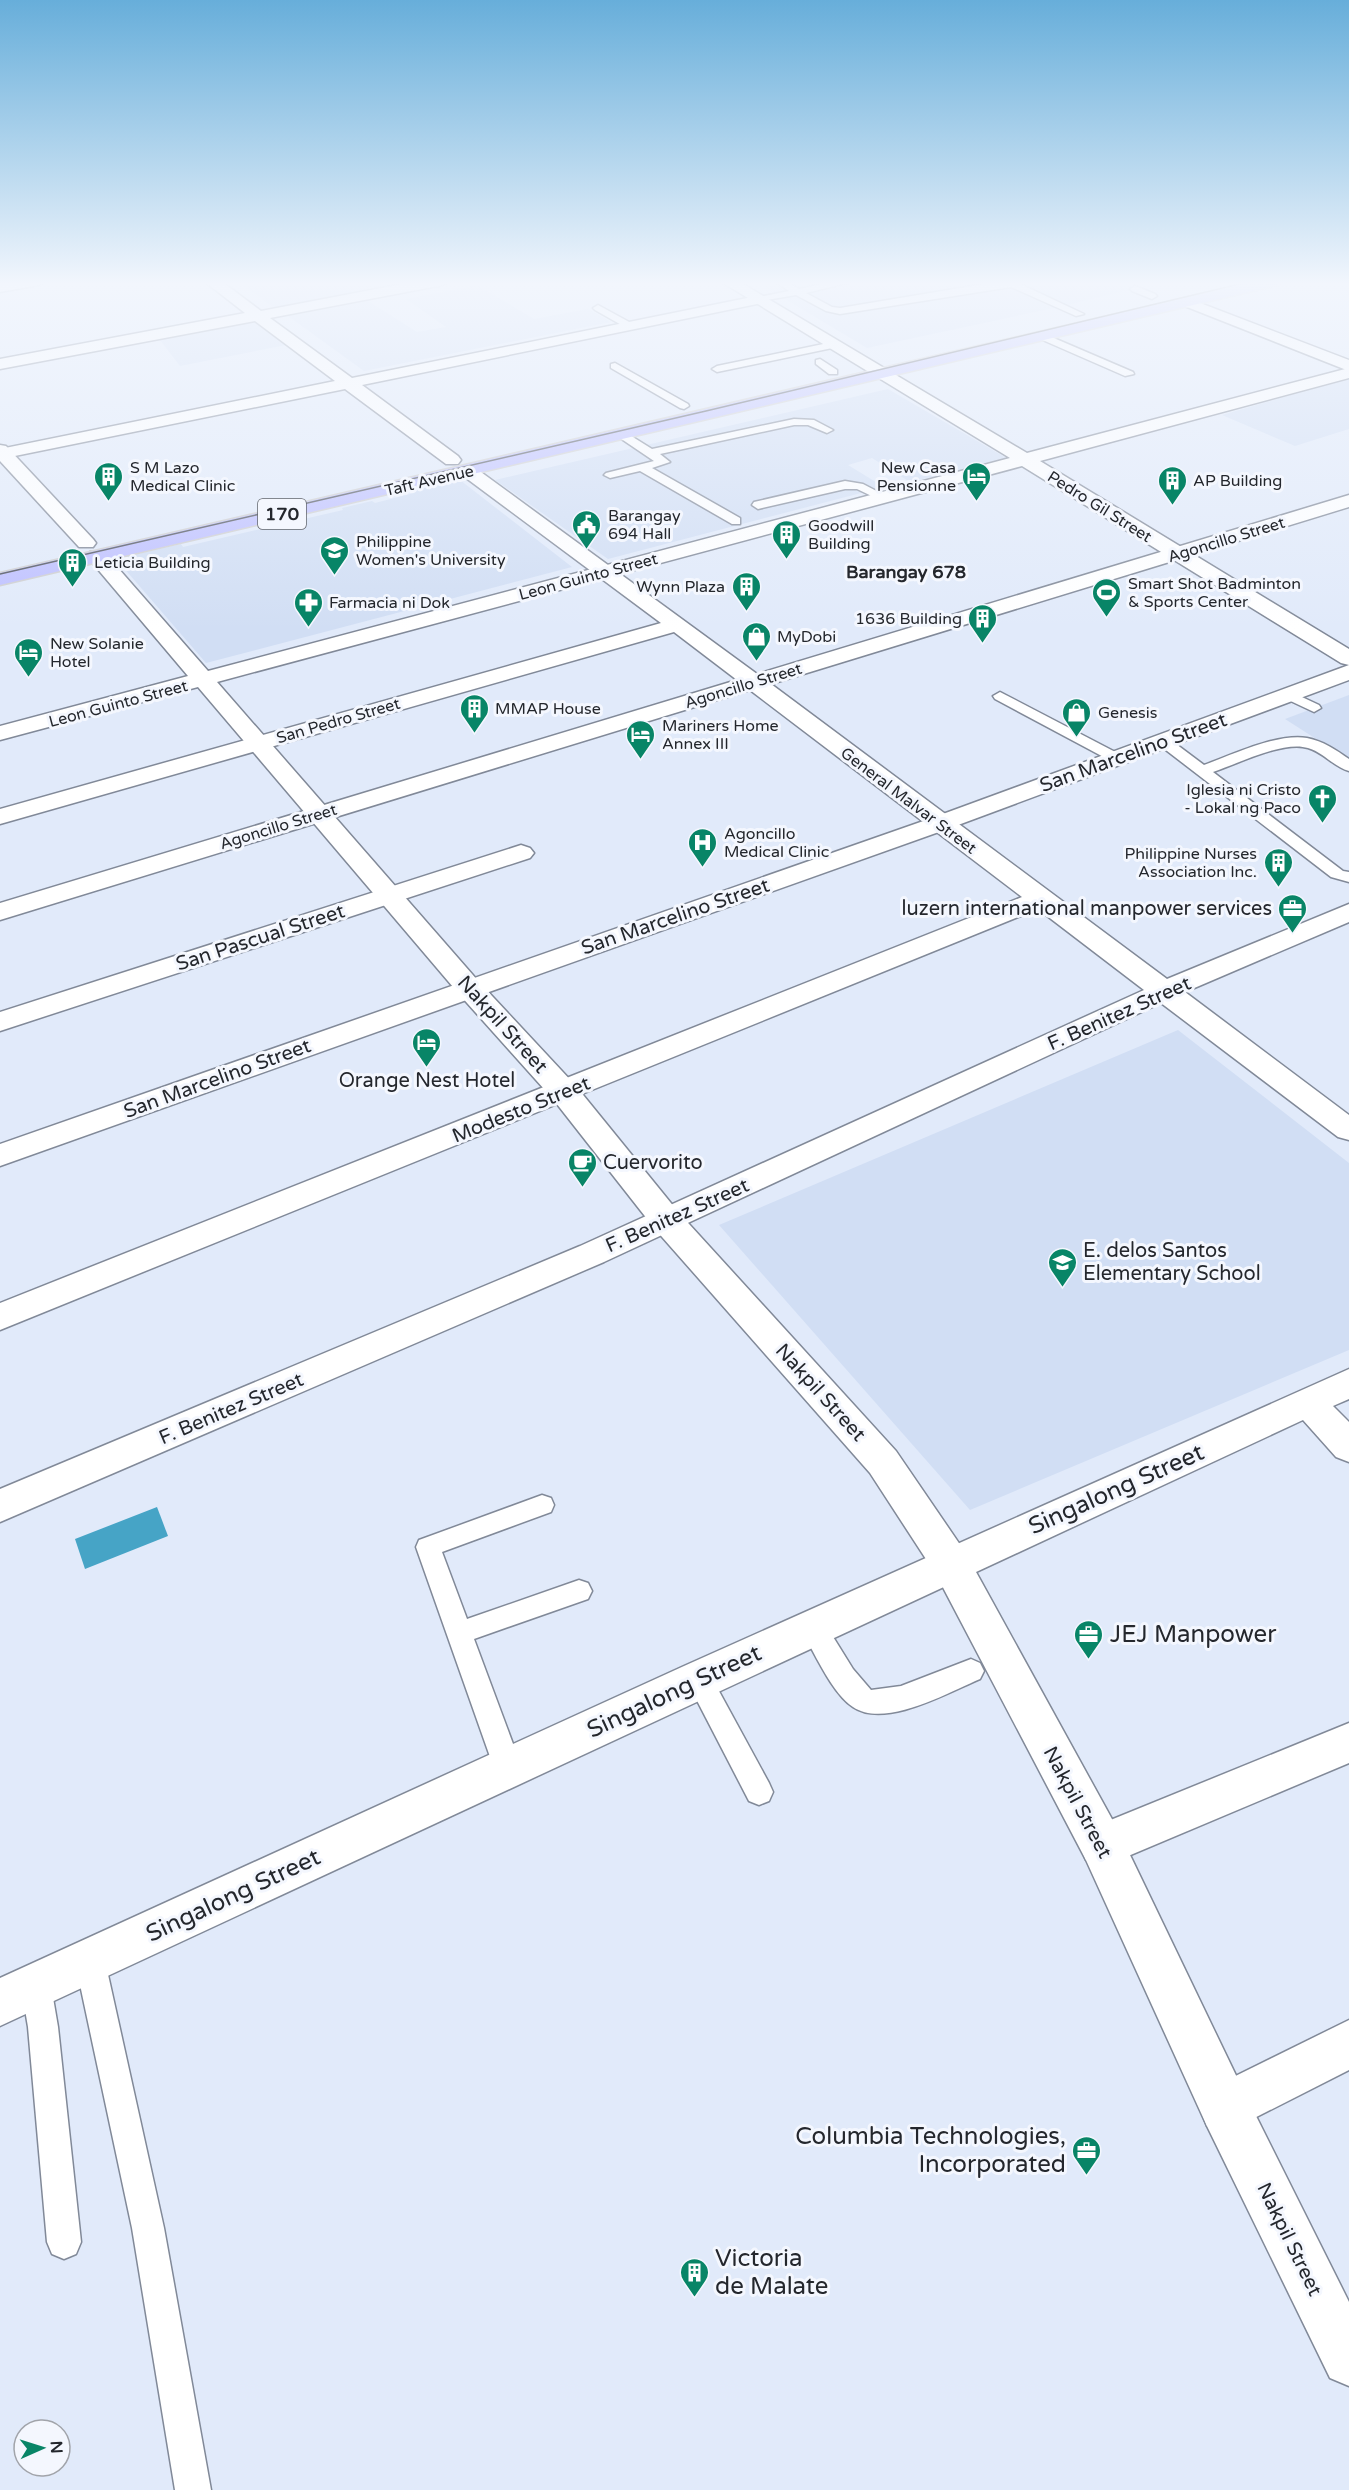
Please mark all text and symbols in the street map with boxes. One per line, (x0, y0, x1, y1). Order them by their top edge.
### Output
place label: S M Lazo Medical Clinic (130, 458, 235, 496)
place label: New Casa Pensionne (877, 458, 956, 496)
building icon: S M Lazo Medical Clinic (93, 460, 125, 502)
hotel icon: New Casa Pensionne (961, 460, 993, 502)
street label: Taft Avenue (383, 461, 476, 501)
building icon: AP Building (1156, 464, 1188, 506)
street label: Pedro Gil Street (1044, 467, 1155, 547)
place label: AP Building (1193, 471, 1282, 491)
road number: 170 (258, 499, 306, 529)
place label: Barangay 694 Hall (608, 506, 681, 544)
public building icon: Barangay 694 Hall (571, 508, 603, 550)
street label: Agoncillo Street (1165, 513, 1287, 567)
place label: Goodwill Building (808, 516, 874, 554)
building icon: Goodwill Building (771, 518, 803, 560)
place label: Philippine Women's University (356, 532, 506, 570)
school or university icon: Philippine Women's University (319, 534, 351, 576)
building icon: Leticia Building (57, 546, 89, 588)
street label: Leon Guinto Street (517, 549, 660, 605)
place label: Leticia Building (94, 553, 211, 573)
district label: Barangay 678 (846, 561, 966, 583)
building icon: Wynn Plaza (730, 570, 762, 612)
place label: Smart Shot Badminton & Sports Center (1128, 574, 1301, 612)
sports icon: Smart Shot Badminton & Sports Center (1091, 576, 1123, 618)
place label: Wynn Plaza (636, 577, 725, 597)
pharmacy icon: Farmacia ni Dok (292, 586, 324, 628)
place label: Farmacia ni Dok (329, 593, 450, 613)
building icon: 1636 Building (967, 602, 999, 644)
place label: 1636 Building (855, 609, 962, 629)
shop icon: MyDobi (740, 620, 772, 662)
place label: MyDobi (777, 627, 836, 647)
place label: New Solanie Hotel (50, 634, 144, 672)
hotel icon: New Solanie Hotel (13, 636, 45, 678)
street label: Agoncillo Street (682, 659, 804, 713)
street label: Leon Guinto Street (47, 676, 190, 732)
building icon: MMAP House (458, 692, 490, 734)
street label: San Pedro Street (274, 694, 403, 748)
shop icon: Genesis (1061, 696, 1093, 738)
place label: MMAP House (495, 699, 601, 719)
place label: Genesis (1098, 703, 1157, 723)
street label: San Marcelino Street (1036, 708, 1231, 798)
place label: Mariners Home Annex III (662, 716, 779, 754)
hotel icon: Mariners Home Annex III (625, 718, 657, 760)
street label: General Malvar Street (836, 743, 980, 858)
place label: Iglesia ni Cristo - Lokal ng Paco (1184, 780, 1301, 818)
church icon: Iglesia ni Cristo - Lokal ng Paco (1306, 782, 1338, 824)
street label: Agoncillo Street (217, 800, 339, 854)
place label: Agoncillo Medical Clinic (724, 824, 829, 862)
hospital icon: Agoncillo Medical Clinic (687, 826, 719, 868)
place label: Philippine Nurses Association Inc. (1125, 844, 1257, 882)
building icon: Philippine Nurses Association Inc. (1262, 846, 1294, 888)
street label: San Marcelino Street (578, 873, 773, 960)
office icon: luzern international manpower services (1277, 892, 1309, 934)
place label: luzern international manpower services (902, 897, 1272, 921)
street label: San Pascual Street (173, 899, 348, 977)
street label: Nakpil Street (452, 971, 553, 1079)
street label: F. Benitez Street (1044, 971, 1195, 1056)
hotel icon: Orange Nest Hotel (411, 1026, 443, 1068)
street label: San Marcelino Street (120, 1034, 315, 1124)
place label: Orange Nest Hotel (339, 1069, 515, 1093)
street label: Modesto Street (449, 1071, 594, 1149)
cafe icon: Cuervorito (566, 1146, 598, 1188)
place label: Cuervorito (603, 1151, 703, 1175)
street label: F. Benitez Street (602, 1173, 753, 1258)
place label: E. delos Santos Elementary School (1083, 1239, 1261, 1286)
school or university icon: E. delos Santos Elementary School (1046, 1246, 1078, 1288)
street label: Nakpil Street (770, 1339, 871, 1447)
street label: F. Benitez Street (156, 1368, 308, 1450)
street label: Singalong Street (1024, 1438, 1208, 1541)
office icon: JEJ Manpower (1073, 1618, 1105, 1660)
place label: JEJ Manpower (1110, 1620, 1277, 1649)
street label: Singalong Street (582, 1638, 766, 1745)
street label: Nakpil Street (1038, 1742, 1117, 1863)
street label: Singalong Street (141, 1842, 325, 1949)
place label: Columbia Technologies, Incorporated (795, 2122, 1066, 2179)
office icon: Columbia Technologies, Incorporated (1071, 2134, 1103, 2176)
street label: Nakpil Street (1251, 2179, 1327, 2300)
place label: Victoria de Malate (715, 2244, 828, 2301)
building icon: Victoria de Malate (678, 2256, 710, 2298)
north arrow (12, 2418, 72, 2478)
text: N (46, 2440, 66, 2454)

